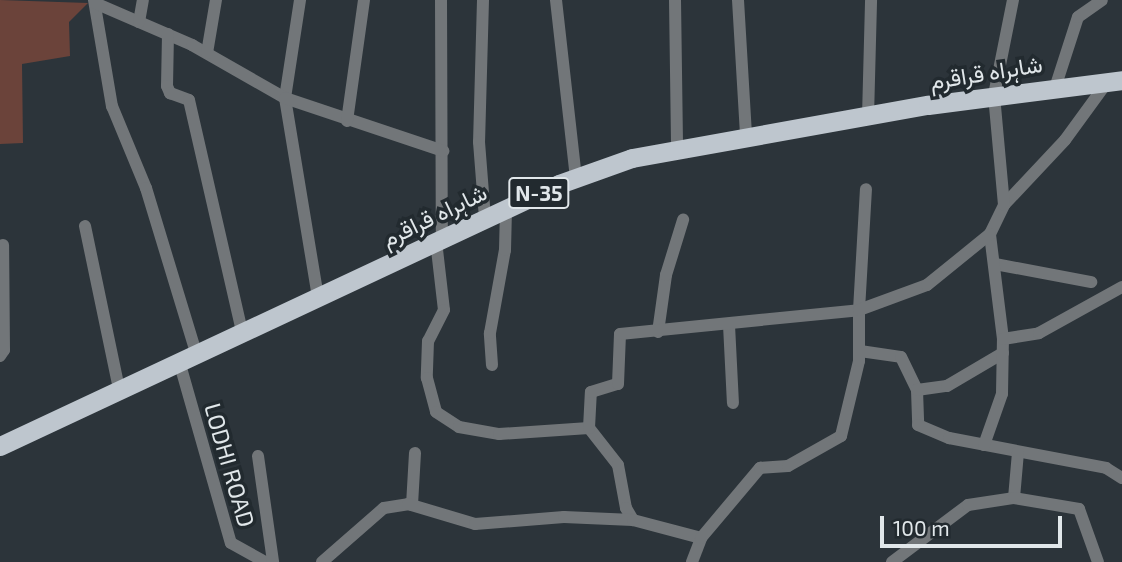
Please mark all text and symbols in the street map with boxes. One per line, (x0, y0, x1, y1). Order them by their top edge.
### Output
street label: شاہراہ قراقرم (928, 49, 1044, 95)
road number: N-35 (508, 176, 570, 210)
street label: شاہراہ قراقرم (377, 178, 491, 252)
street label: LODHI ROAD (199, 400, 261, 530)
scale bar (884, 503, 1066, 546)
text: 100 m (893, 515, 950, 540)

